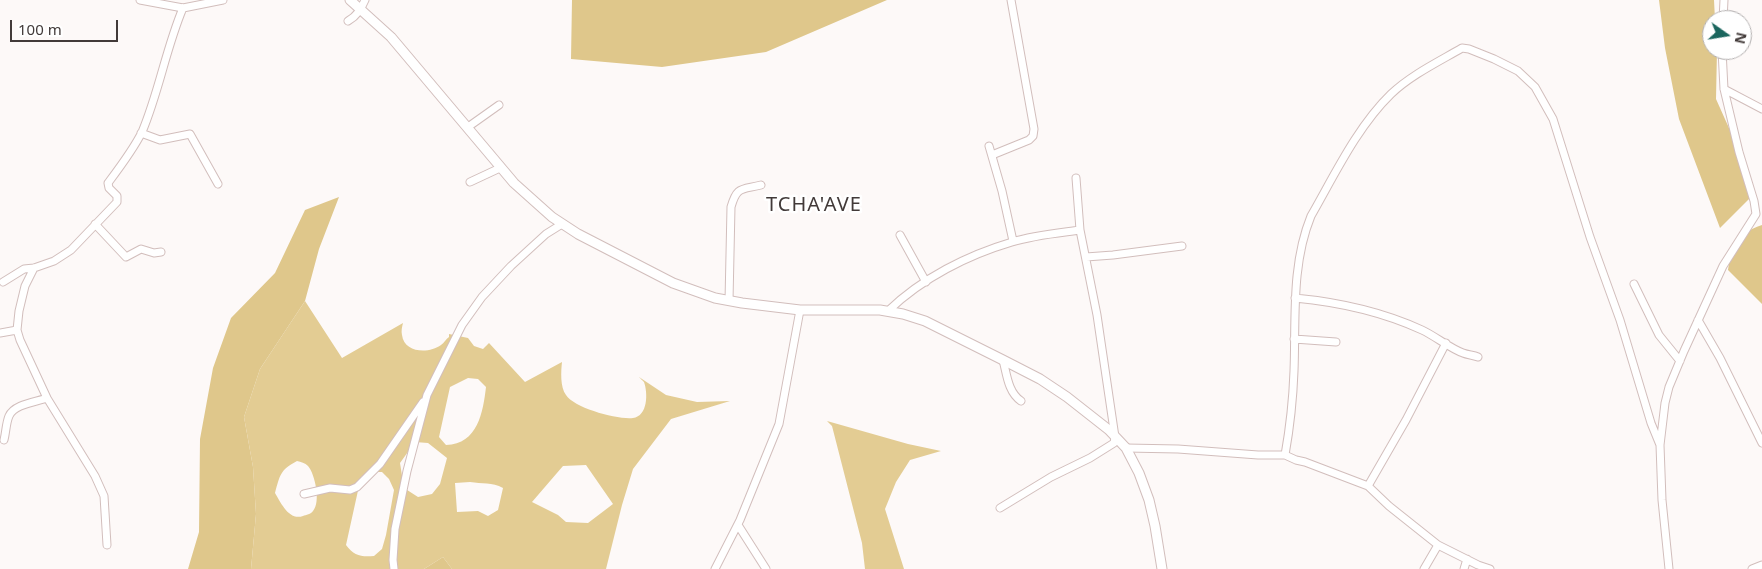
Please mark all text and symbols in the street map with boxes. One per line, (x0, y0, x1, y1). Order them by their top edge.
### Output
scale bar (12, 10, 120, 42)
north arrow (1702, 10, 1752, 60)
text: 100 m (18, 19, 62, 39)
text: N (1731, 31, 1752, 46)
district label: TCHA'AVE (765, 193, 863, 217)

